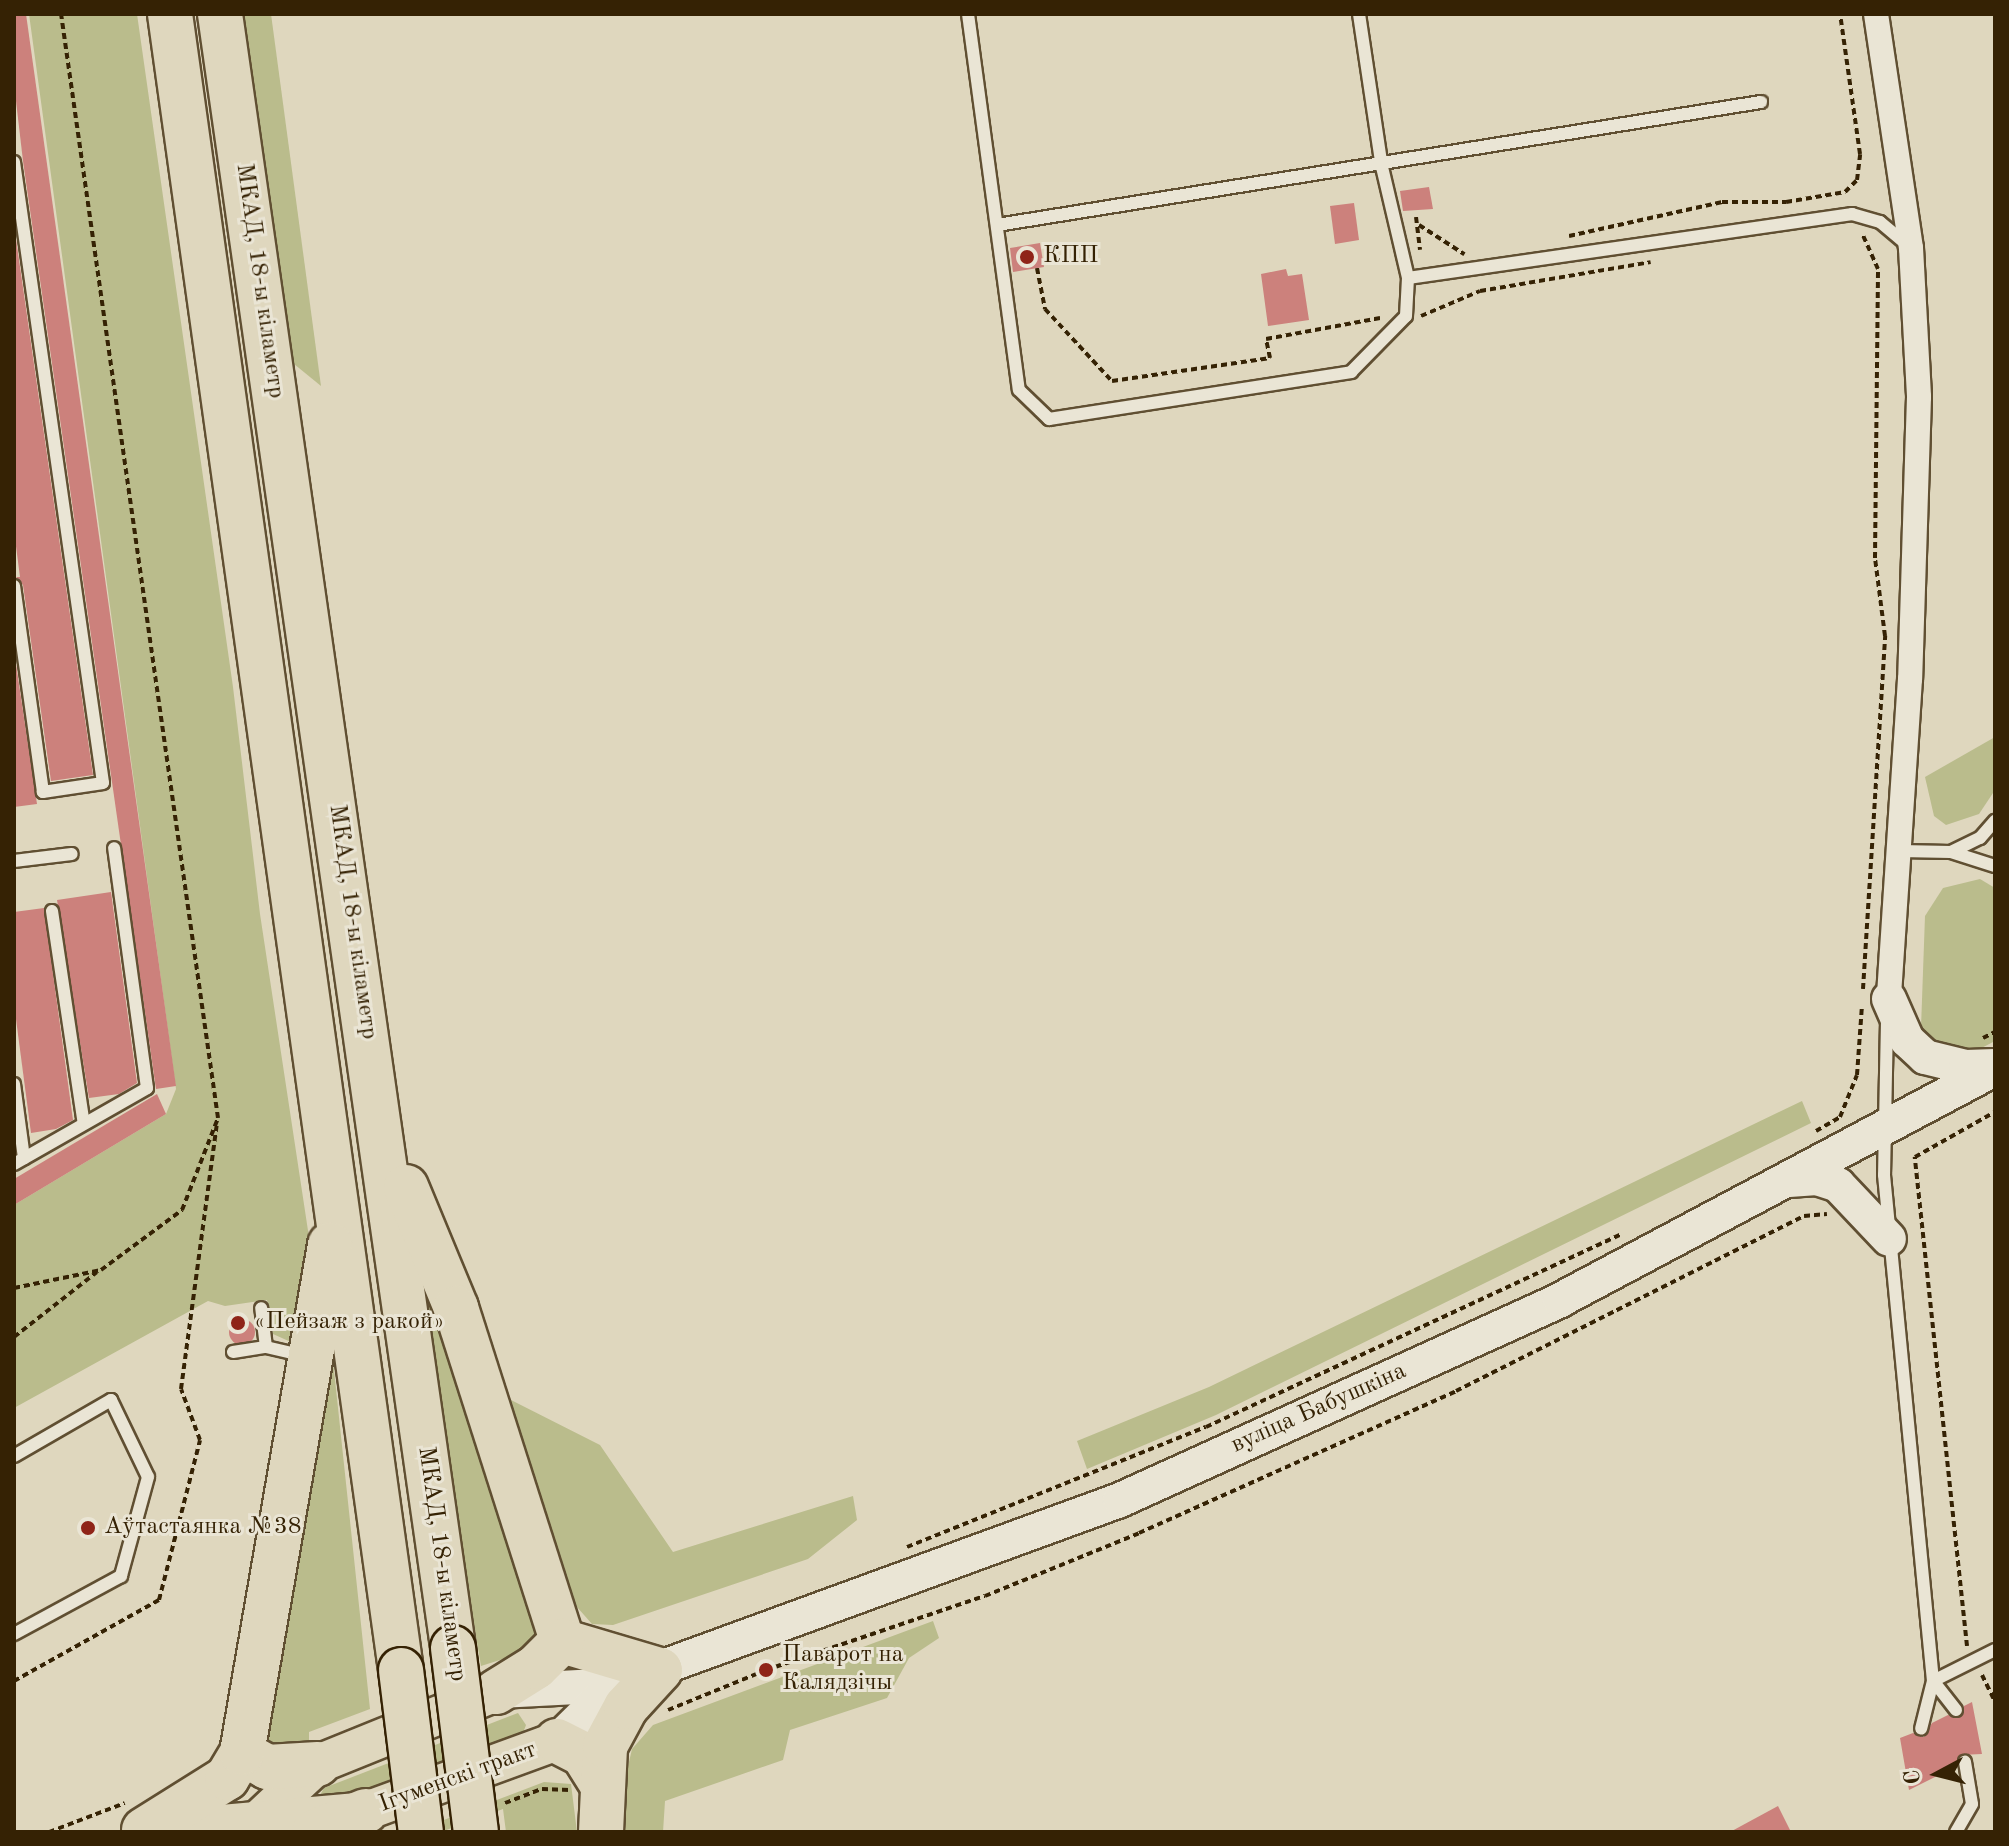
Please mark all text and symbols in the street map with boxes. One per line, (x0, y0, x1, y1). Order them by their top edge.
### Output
street label: МКАД, 18-ы кіламетр (228, 162, 290, 400)
place label: КПП (1043, 243, 1098, 271)
marker: КПП (1018, 248, 1036, 266)
street label: МКАД, 18-ы кіламетр (321, 803, 383, 1041)
place label: «Пейзаж з ракой» (254, 1309, 444, 1337)
marker: «Пейзаж з ракой» (229, 1314, 247, 1332)
street label: вуліца Бабушкіна (1227, 1358, 1411, 1460)
street label: МКАД, 18-ы кіламетр (410, 1445, 472, 1683)
place label: Аўтастаянка №38 (104, 1514, 302, 1542)
marker: Аўтастаянка №38 (79, 1519, 97, 1537)
place label: Паварот на Калядзічы (782, 1642, 904, 1698)
marker: Паварот на Калядзічы (757, 1661, 775, 1679)
north arrow (1897, 1734, 1977, 1814)
street label: Ігуменскі тракт (375, 1736, 541, 1820)
text: С (1901, 1768, 1925, 1785)

